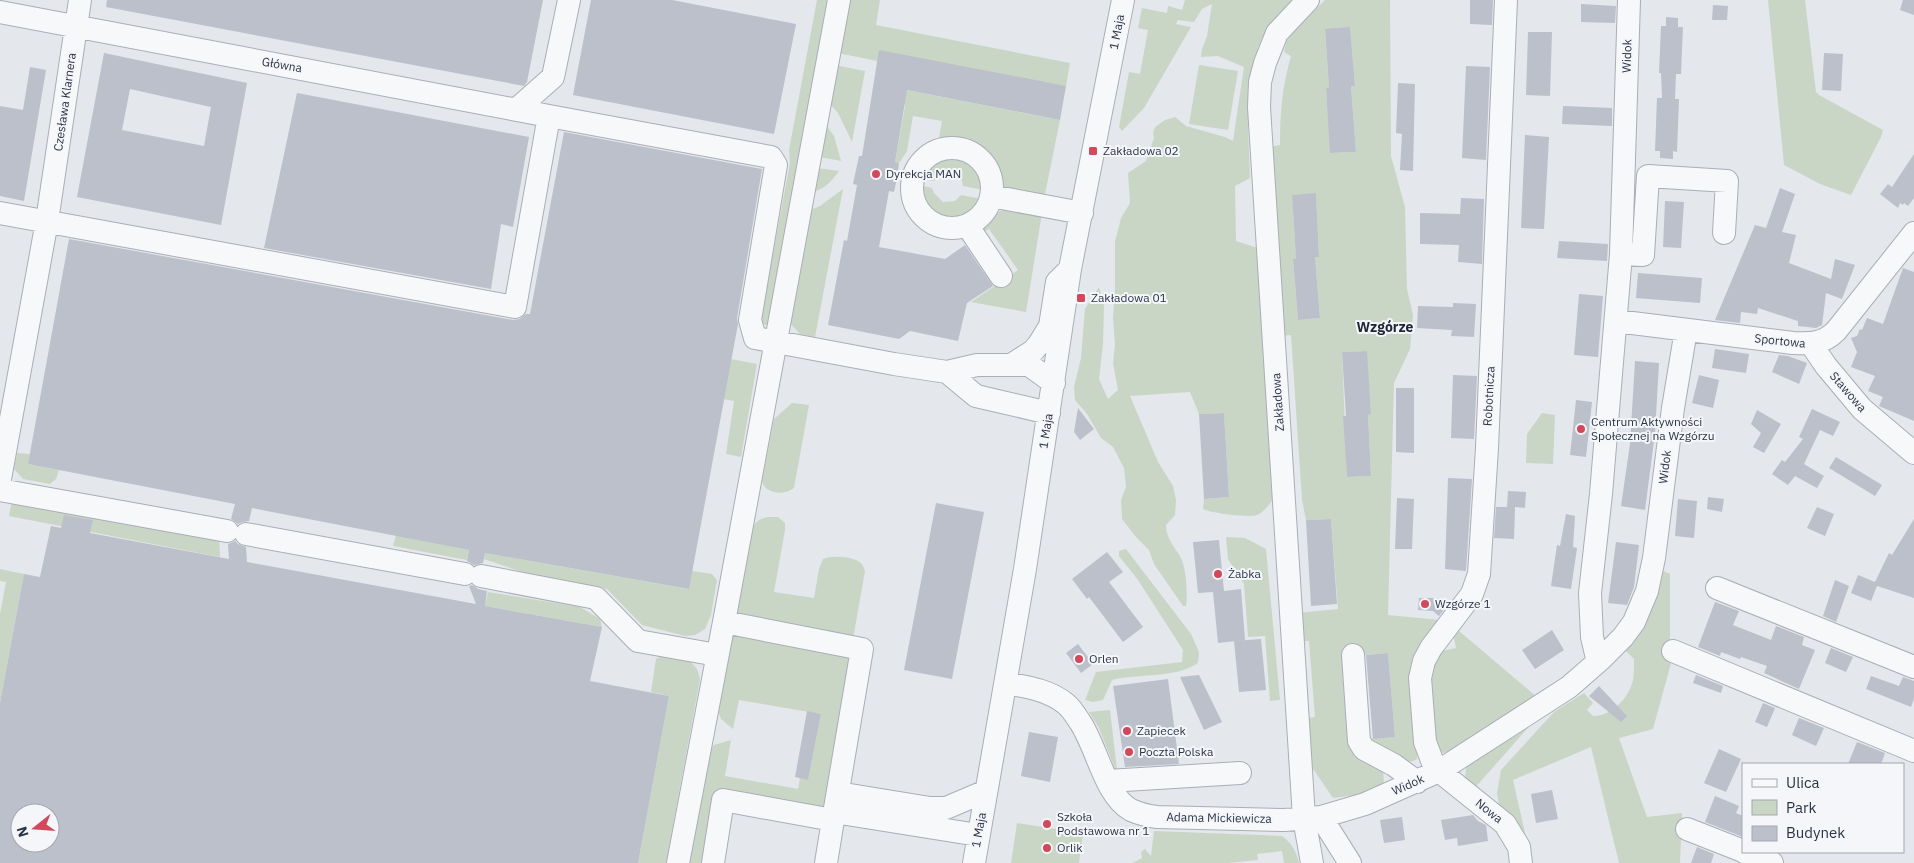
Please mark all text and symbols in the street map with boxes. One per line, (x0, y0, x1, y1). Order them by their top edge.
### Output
street label: 1 Maja (1106, 12, 1127, 51)
street label: Widok (1618, 38, 1635, 73)
street label: Czesława Klarnera (50, 51, 79, 152)
street label: Główna (261, 54, 304, 76)
place label: Zakładowa 02 (1103, 143, 1179, 158)
marker: Zakładowa 02 (1087, 145, 1099, 157)
place label: Dyrekcja MAN (886, 166, 961, 181)
marker: Dyrekcja MAN (870, 168, 882, 180)
place label: Zakładowa 01 (1091, 290, 1167, 305)
marker: Zakładowa 01 (1075, 292, 1087, 304)
district label: Wzgórze (1357, 318, 1414, 336)
street label: Sportowa (1754, 330, 1807, 351)
street label: Robotnicza (1479, 365, 1498, 426)
street label: Stawowa (1827, 368, 1870, 415)
street label: Zakładowa (1268, 372, 1287, 432)
street label: 1 Maja (1035, 412, 1056, 450)
place label: Centrum Aktywności Społecznej na Wzgórzu (1591, 414, 1714, 443)
marker: Centrum Aktywności Społecznej na Wzgórzu (1575, 423, 1587, 435)
street label: Widok (1655, 449, 1674, 485)
place label: Żabka (1228, 566, 1262, 581)
marker: Żabka (1212, 568, 1224, 580)
place label: Wzgórze 1 (1435, 596, 1491, 611)
marker: Wzgórze 1 (1419, 598, 1431, 610)
place label: Orlen (1089, 651, 1119, 666)
marker: Orlen (1073, 653, 1085, 665)
place label: Zapiecek (1137, 723, 1186, 738)
marker: Zapiecek (1121, 725, 1133, 737)
place label: Poczta Polska (1139, 744, 1214, 759)
marker: Poczta Polska (1123, 746, 1135, 758)
legend (1742, 763, 1904, 853)
street label: Widok (1389, 771, 1427, 798)
text: Ulica (1786, 773, 1820, 792)
street label: Nowa (1473, 795, 1506, 826)
text: Park (1786, 798, 1816, 817)
north arrow (10, 803, 60, 853)
place label: Szkoła Podstawowa nr 1 (1057, 809, 1149, 838)
street label: Adama Mickiewicza (1166, 809, 1273, 826)
street label: 1 Maja (968, 811, 989, 849)
marker: Szkoła Podstawowa nr 1 (1041, 818, 1053, 830)
text: Budynek (1786, 823, 1845, 842)
text: N (12, 824, 33, 839)
place label: Orlik (1057, 840, 1083, 855)
marker: Orlik (1041, 842, 1053, 854)

